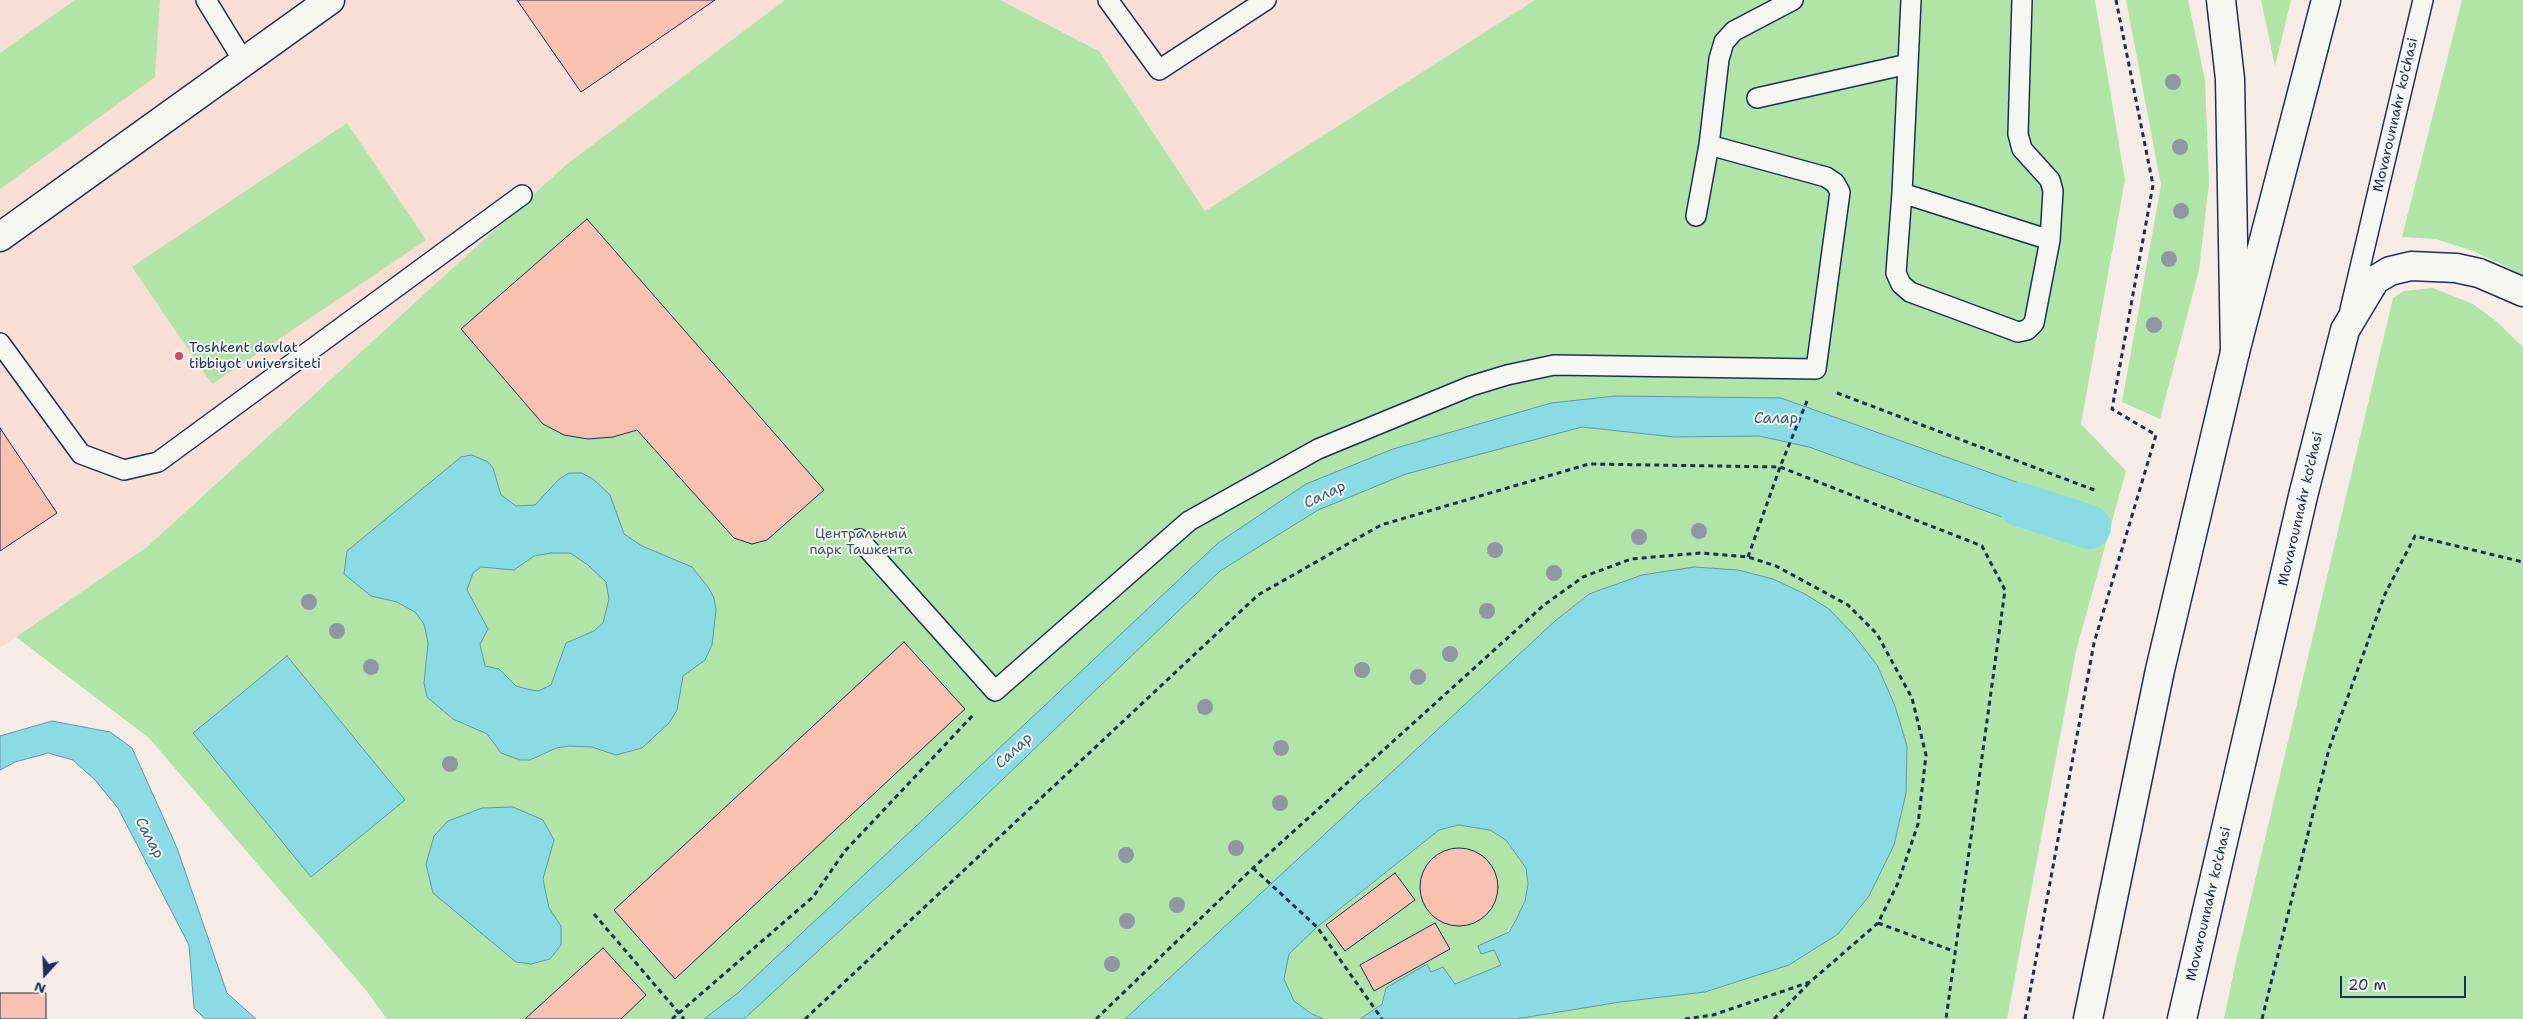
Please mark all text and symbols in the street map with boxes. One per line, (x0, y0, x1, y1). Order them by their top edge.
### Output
street label: Movarounnahr ko'chasi (2370, 36, 2422, 194)
place label: Toshkent davlat tibbiyot universiteti (189, 340, 321, 372)
marker: Toshkent davlat tibbiyot universiteti (173, 350, 185, 362)
water label: Салар (1754, 410, 1798, 428)
street label: Movarounnahr ko'chasi (2275, 430, 2327, 588)
water label: Салар (1301, 477, 1349, 513)
park label: Центральный парк Ташкента (809, 526, 913, 558)
water label: Салар (992, 729, 1036, 773)
water label: Салар (131, 814, 167, 862)
street label: Movarounnahr ko'chasi (2183, 825, 2235, 983)
north arrow (20, 949, 70, 999)
scale bar (2343, 966, 2469, 998)
text: 20 m (2348, 975, 2387, 995)
text: N (32, 978, 48, 998)

